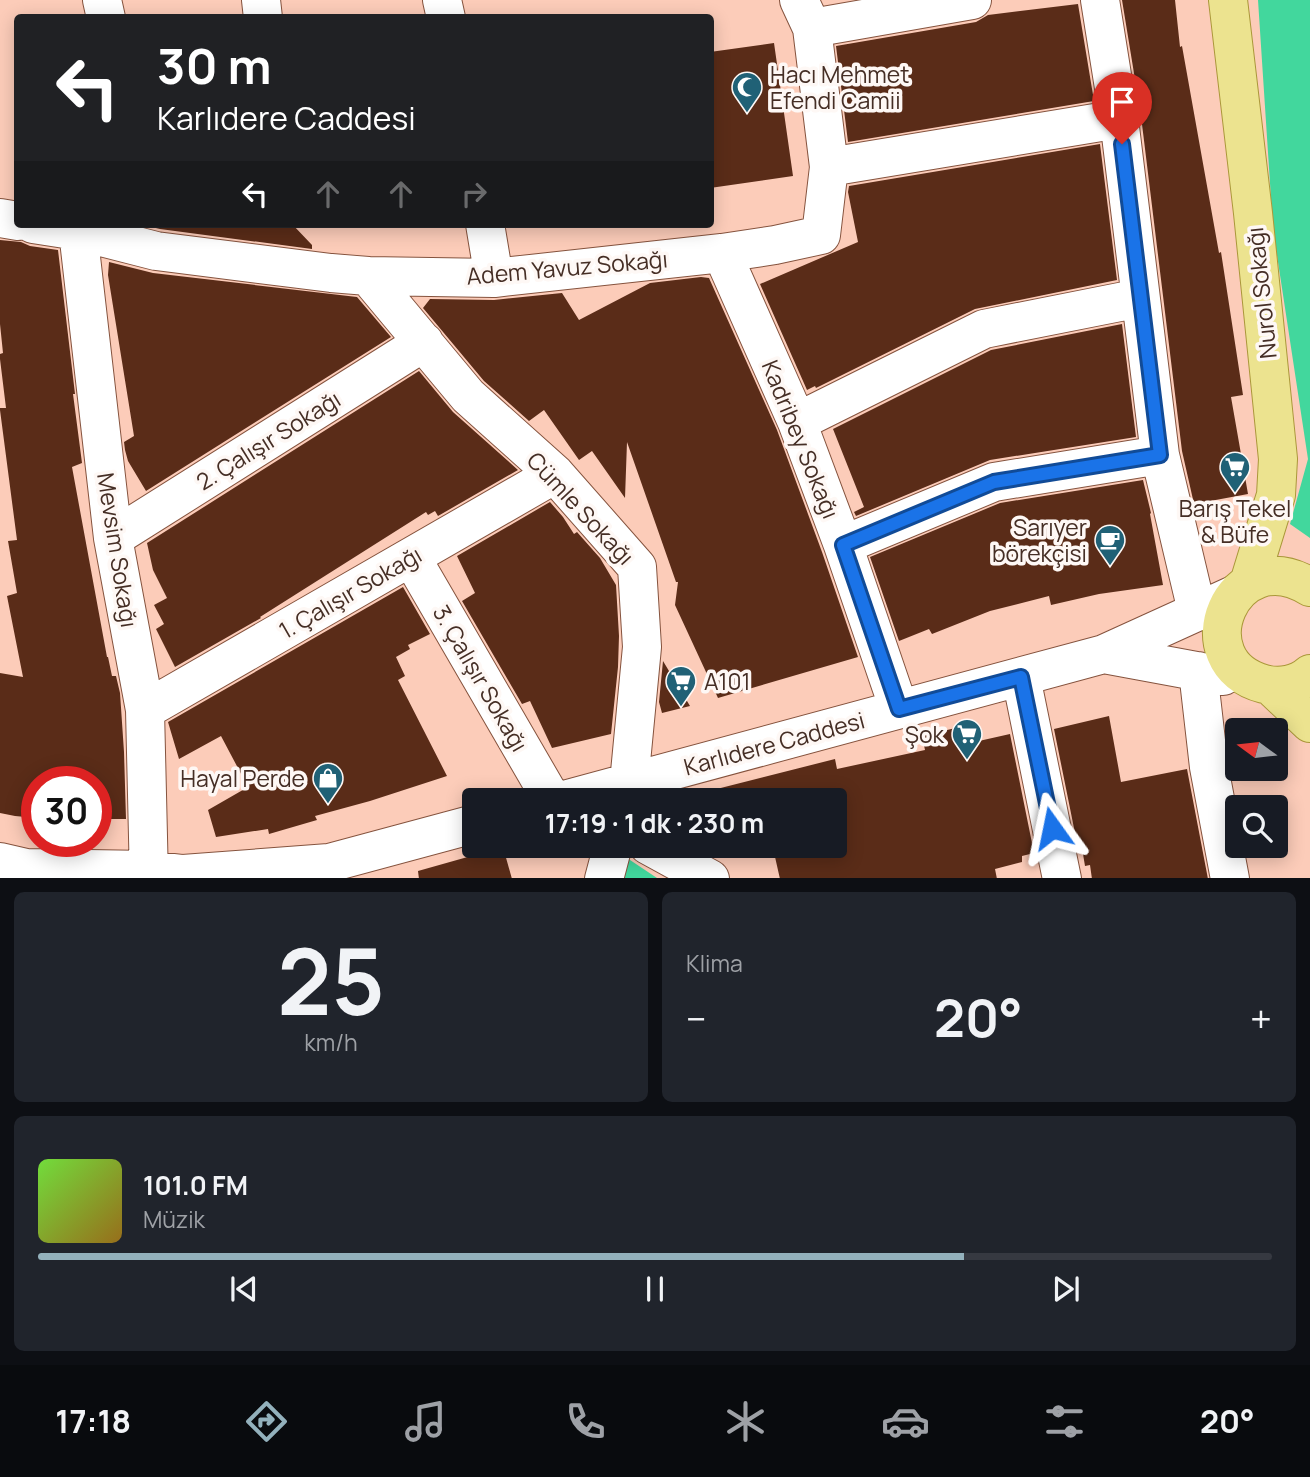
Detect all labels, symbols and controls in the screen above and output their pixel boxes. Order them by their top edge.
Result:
text: 30 m [157,32,272,99]
icon: left [42,42,133,133]
place label: Hacı Mehmet Efendi Camii [770,58,909,116]
mosque icon: Hacı Mehmet Efendi Camii [730,70,764,114]
pin [1092,72,1152,144]
icon: arrive [1103,83,1141,121]
text: Karlıdere Caddesi [157,96,416,140]
icon: left [236,175,274,213]
icon: ahead [309,175,347,213]
icon: ahead [382,175,420,213]
icon: right [455,175,493,213]
street label: Nurol Sokağı [1238,226,1284,360]
street label: Adem Yavuz Sokağı [465,242,669,292]
street label: Kadribey Sokağı [755,355,847,523]
street label: 2. Çalışır Sokağı [190,383,346,497]
street label: Cümle Sokağı [520,444,642,572]
supermarket icon: Barış Tekel & Büfe [1218,450,1252,494]
street label: Mevsim Sokağı [90,470,146,630]
place label: Barış Tekel & Büfe [1179,492,1291,550]
place label: Sarıyer börekçisi [992,511,1087,569]
cafe icon: Sarıyer börekçisi [1093,523,1127,567]
street label: 1. Çalışır Sokağı [273,538,427,646]
street label: 3. Çalışır Sokağı [426,599,536,757]
supermarket icon: A101 [664,664,698,708]
place label: A101 [704,665,751,697]
street label: Karlıdere Caddesi [680,703,868,783]
supermarket icon: Şok [950,717,984,761]
place label: Şok [905,718,945,750]
north arrow [1225,718,1288,780]
map controls [1225,718,1288,858]
shop icon: Hayal Perde [311,761,345,805]
place label: Hayal Perde [180,762,305,794]
speed limit sign: 30 [21,766,112,857]
position arrow [1015,791,1089,865]
button: search [1225,795,1288,858]
text: 17:19 · 1 dk · 230 m [545,805,764,841]
text: 25 [277,918,385,1042]
text: Klima [686,947,743,979]
text: 20° [934,982,1023,1053]
text: − [686,992,707,1044]
text: + [1250,992,1272,1044]
text: km/h [304,1026,358,1058]
text: 101.0 FM [143,1167,248,1203]
text: Müzik [143,1203,205,1235]
icon: previous [225,1270,263,1308]
icon: pause [636,1270,674,1308]
icon: next [1047,1270,1085,1308]
icon: directions [242,1397,291,1446]
icon: music [401,1397,450,1446]
icon: phone [561,1397,610,1446]
icon: climate [721,1397,770,1446]
icon: car [881,1397,930,1446]
icon: filters [1040,1397,1089,1446]
text: 17:18 [55,1399,131,1443]
text: 20° [1200,1399,1255,1443]

